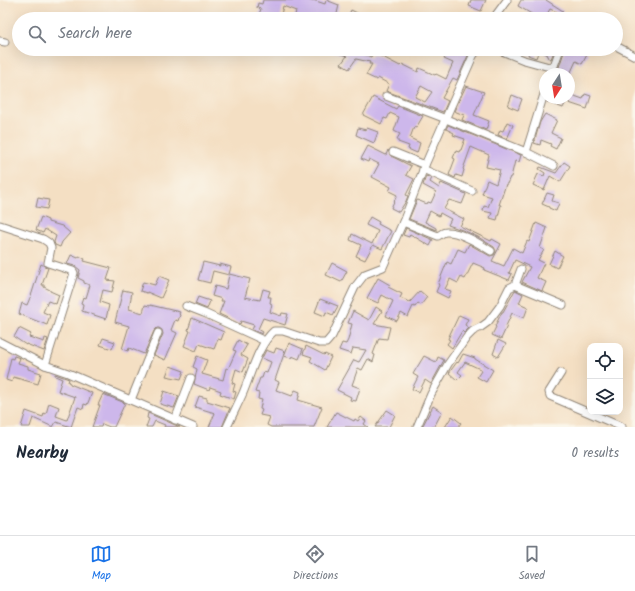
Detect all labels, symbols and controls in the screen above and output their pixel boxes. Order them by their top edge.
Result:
search box [12,12,623,56]
text: Search here [58,22,132,46]
icon: search [26,23,48,45]
north arrow [539,68,575,104]
map controls [587,343,623,415]
button: locate [587,343,623,379]
button: layers [587,379,623,415]
text: Nearby [16,440,68,467]
text: 0 results [572,443,619,464]
tab: Map [90,543,112,585]
tab: Directions [293,543,338,585]
tab: Saved [519,543,545,585]

